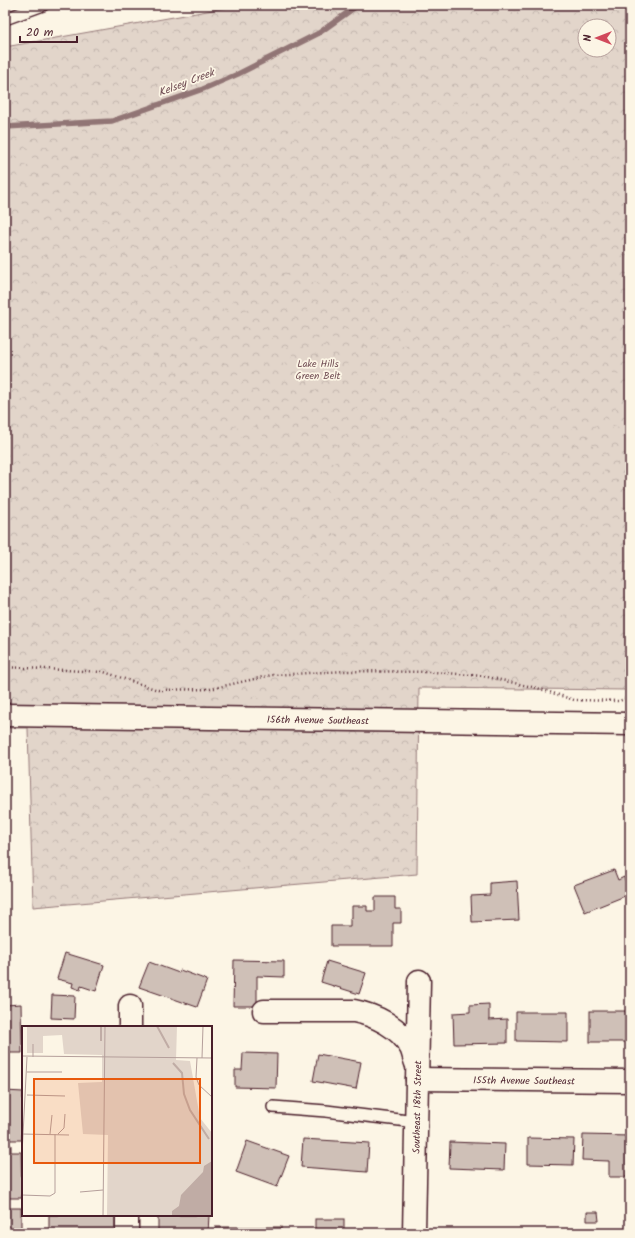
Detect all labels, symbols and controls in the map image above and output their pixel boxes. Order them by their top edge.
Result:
scale bar [20,18,77,44]
north arrow [577,18,617,58]
text: 20 m [26,23,54,42]
text: N [579,34,597,41]
water label: Kelsey Creek [156,63,219,102]
park label: Lake Hills Green Belt [296,356,341,384]
street label: 156th Avenue Southeast [267,712,369,729]
inset map [22,1026,212,1216]
street label: Southeast 18th Street [409,1060,426,1154]
street label: 155th Avenue Southeast [473,1073,575,1089]

